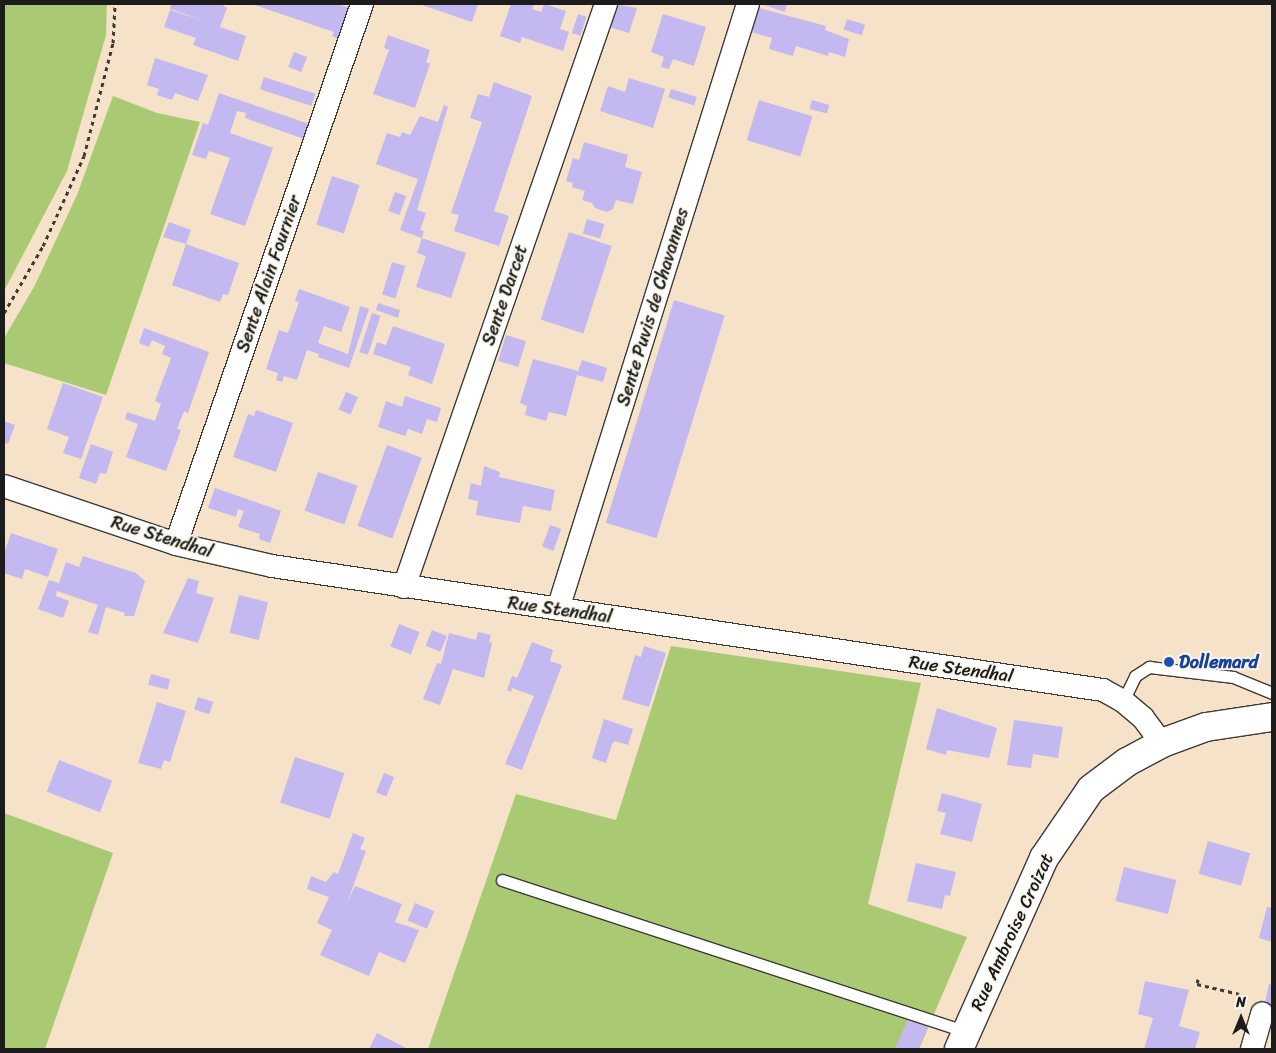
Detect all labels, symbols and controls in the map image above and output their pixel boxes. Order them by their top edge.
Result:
street label: Sente Alain Fournier [232,193,306,355]
street label: Sente Puvis de Chavannes [613,205,693,409]
street label: Sente Darcet [478,242,532,348]
street label: Rue Stendhal [108,511,216,563]
street label: Rue Stendhal [506,592,614,628]
street label: Rue Stendhal [907,651,1015,687]
place label: Dollemard [1179,651,1258,673]
marker: Dollemard [1163,656,1175,668]
street label: Rue Ambroise Croizat [966,850,1058,1014]
text: N [1236,990,1246,1015]
north arrow [1216,993,1266,1043]

